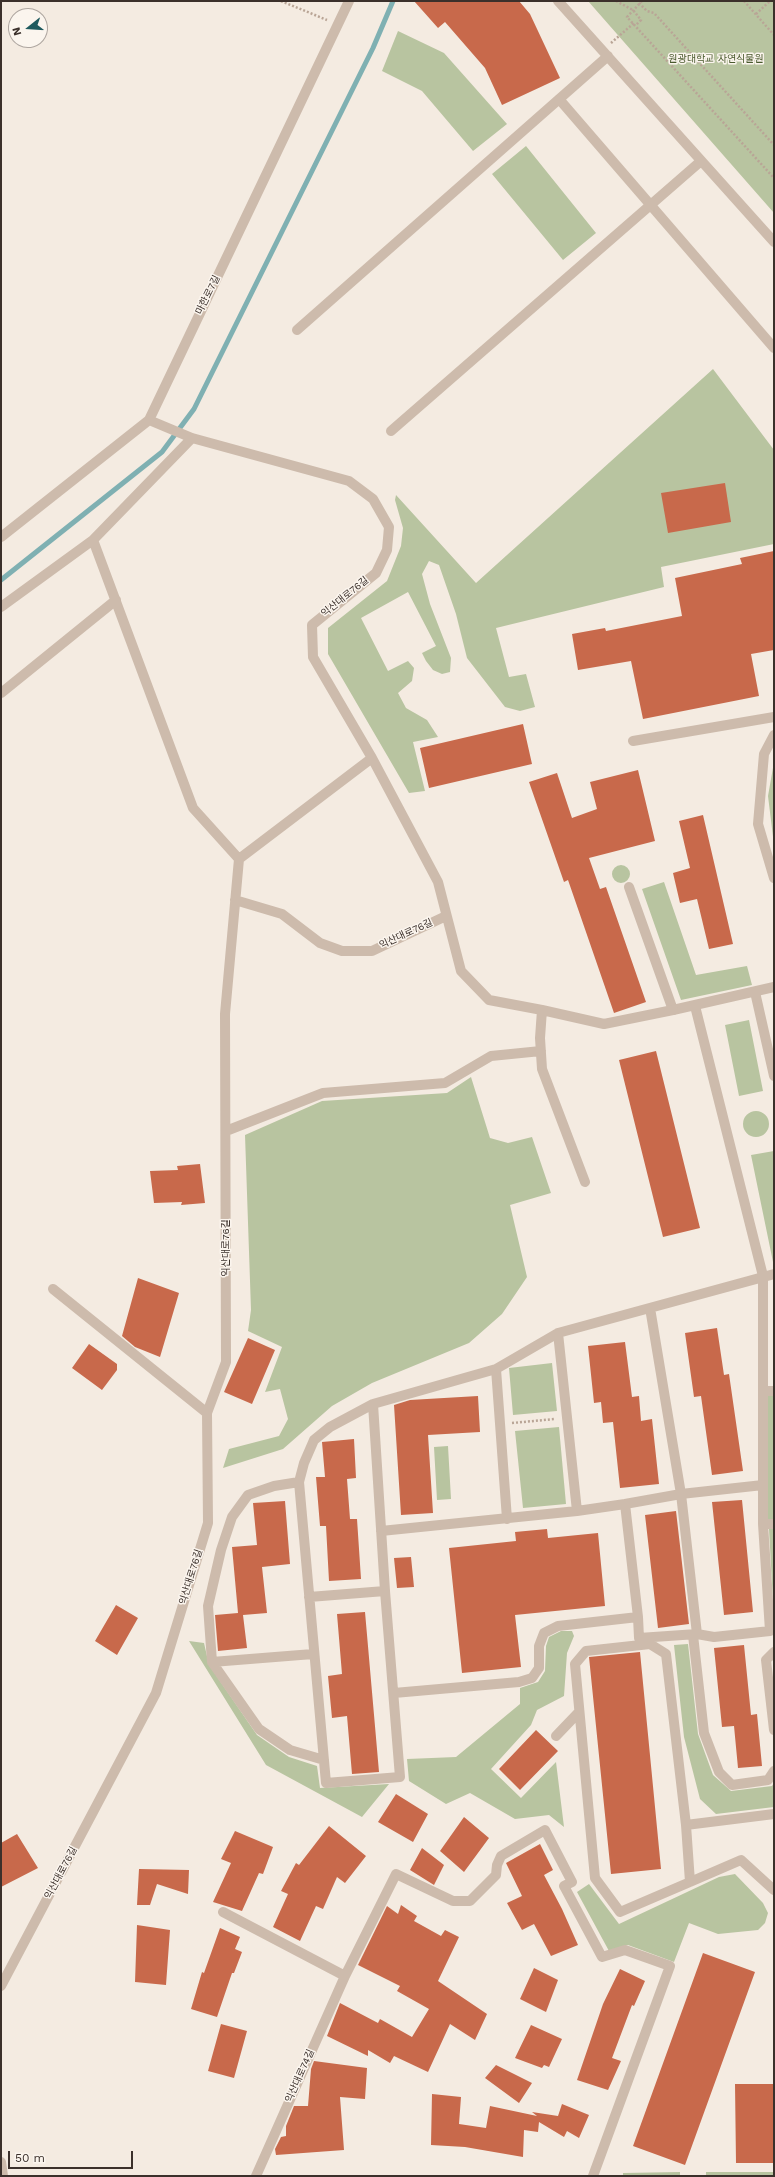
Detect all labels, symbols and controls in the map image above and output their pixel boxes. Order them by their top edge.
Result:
north arrow [8,8,48,48]
text: N [10,26,24,37]
park label: 원광대학교 자연식물원 [668,53,764,65]
street label: 마한로7길 [193,273,223,317]
street label: 익산대로76길 [319,574,371,620]
street label: 익산대로76길 [377,916,435,952]
street label: 익산대로76길 [220,1219,232,1277]
street label: 익산대로76길 [177,1548,205,1606]
street label: 익산대로76길 [42,1845,80,1901]
street label: 익산대로74길 [283,2048,317,2104]
scale bar [10,2143,135,2169]
text: 50 m [15,2151,45,2165]

